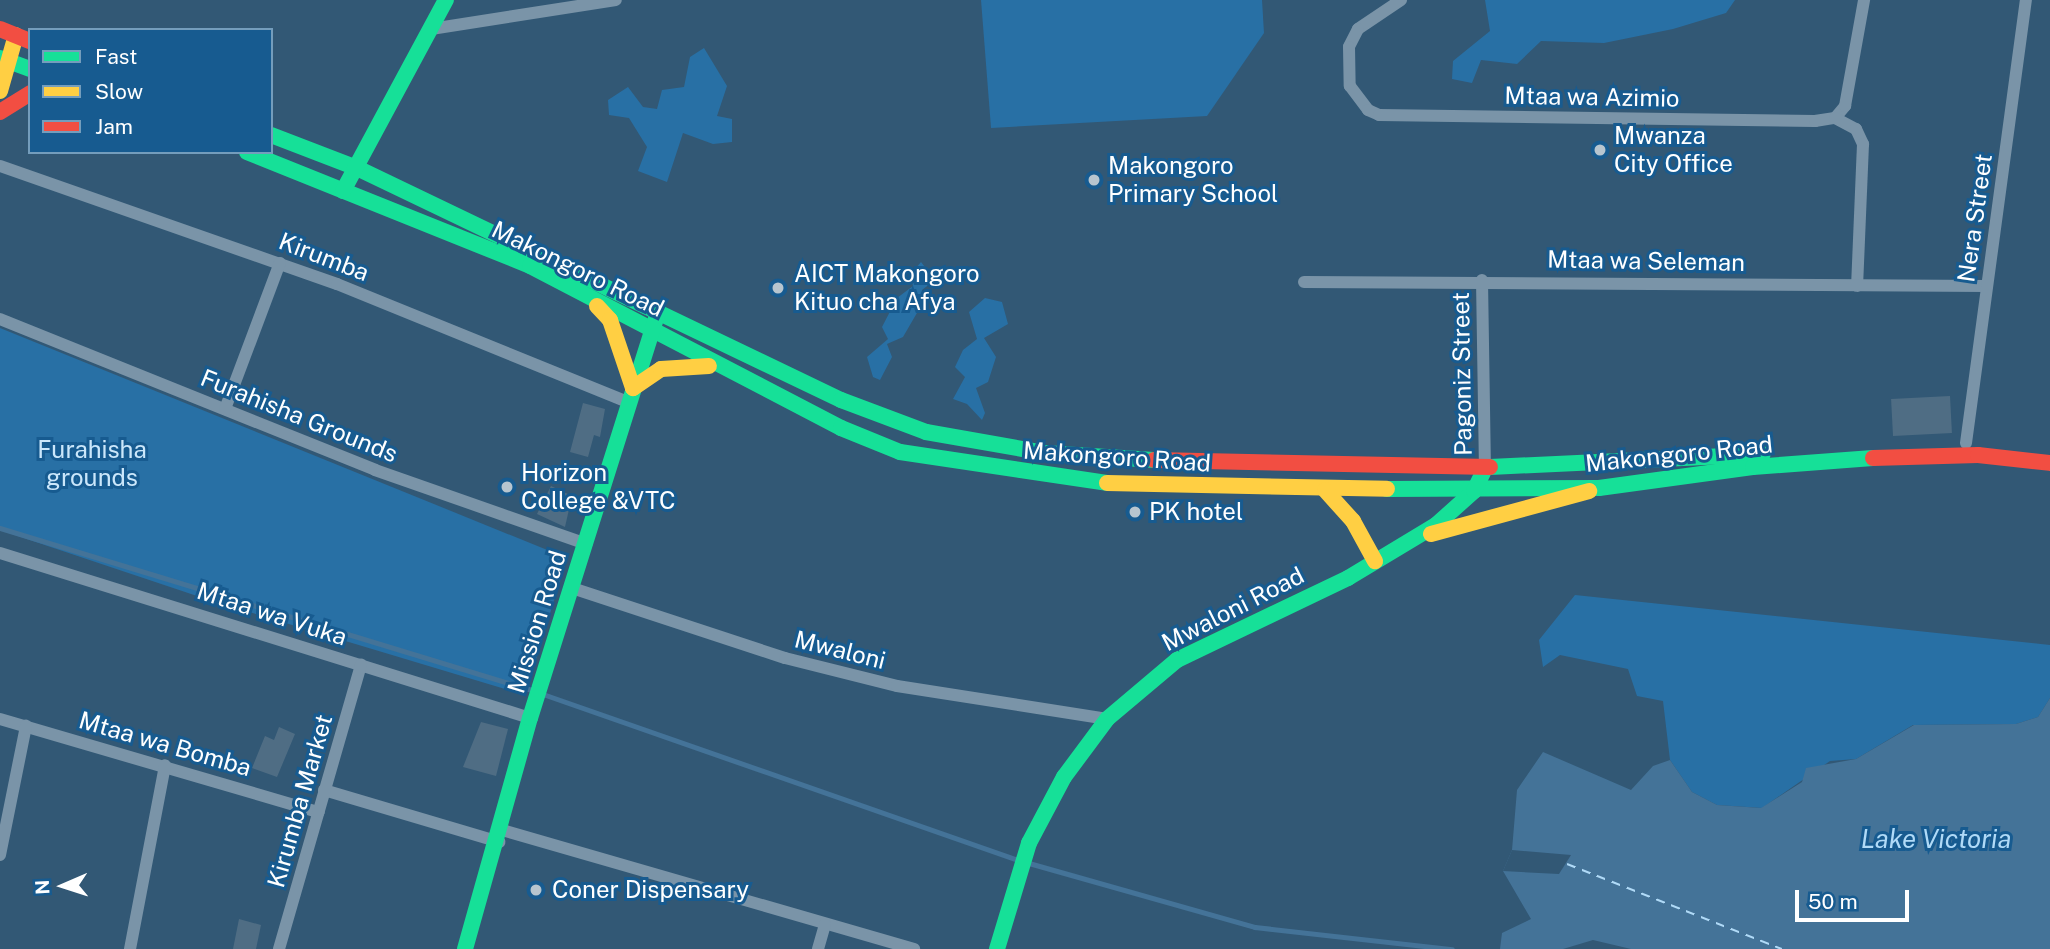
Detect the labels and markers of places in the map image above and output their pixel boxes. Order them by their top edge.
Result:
place label: Mwanza City Office [1614,122,1733,178]
marker: Mwanza City Office [1592,142,1608,158]
place label: Makongoro Primary School [1108,152,1278,208]
marker: Makongoro Primary School [1086,172,1102,188]
place label: AICT Makongoro Kituo cha Afya [794,260,980,316]
marker: AICT Makongoro Kituo cha Afya [768,278,788,298]
place label: Horizon College &VTC [521,459,676,515]
marker: Horizon College &VTC [499,479,515,495]
place label: PK hotel [1149,498,1243,526]
marker: PK hotel [1127,504,1143,520]
place label: Coner Dispensary [552,876,749,904]
marker: Coner Dispensary [526,880,546,900]

